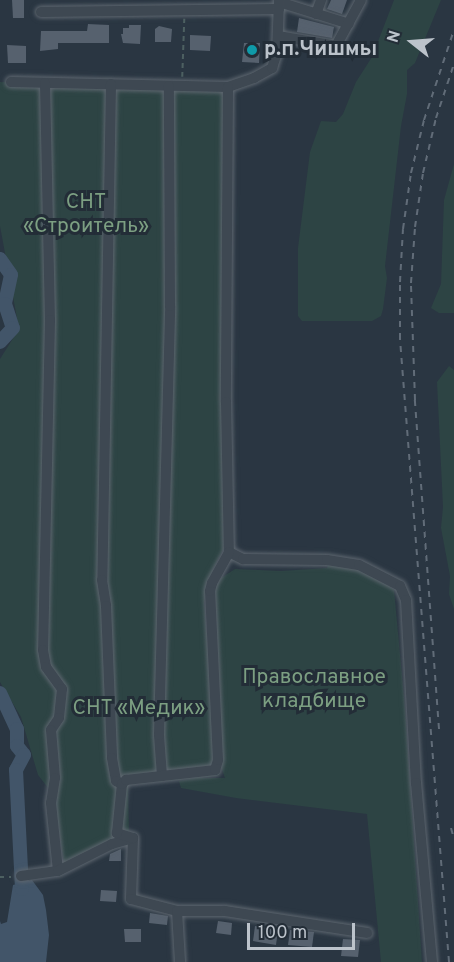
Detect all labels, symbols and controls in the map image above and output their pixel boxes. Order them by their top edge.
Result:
north arrow [382,12,442,72]
text: N [384,28,406,45]
place label: р.п.Чишмы [264,37,377,63]
marker: р.п.Чишмы [245,43,259,57]
park label: СНТ «Строитель» [23,190,149,240]
park label: Православное кладбище [242,665,386,715]
park label: СНТ «Медик» [72,696,206,722]
scale bar [250,911,358,949]
text: 100 m [258,922,307,945]

